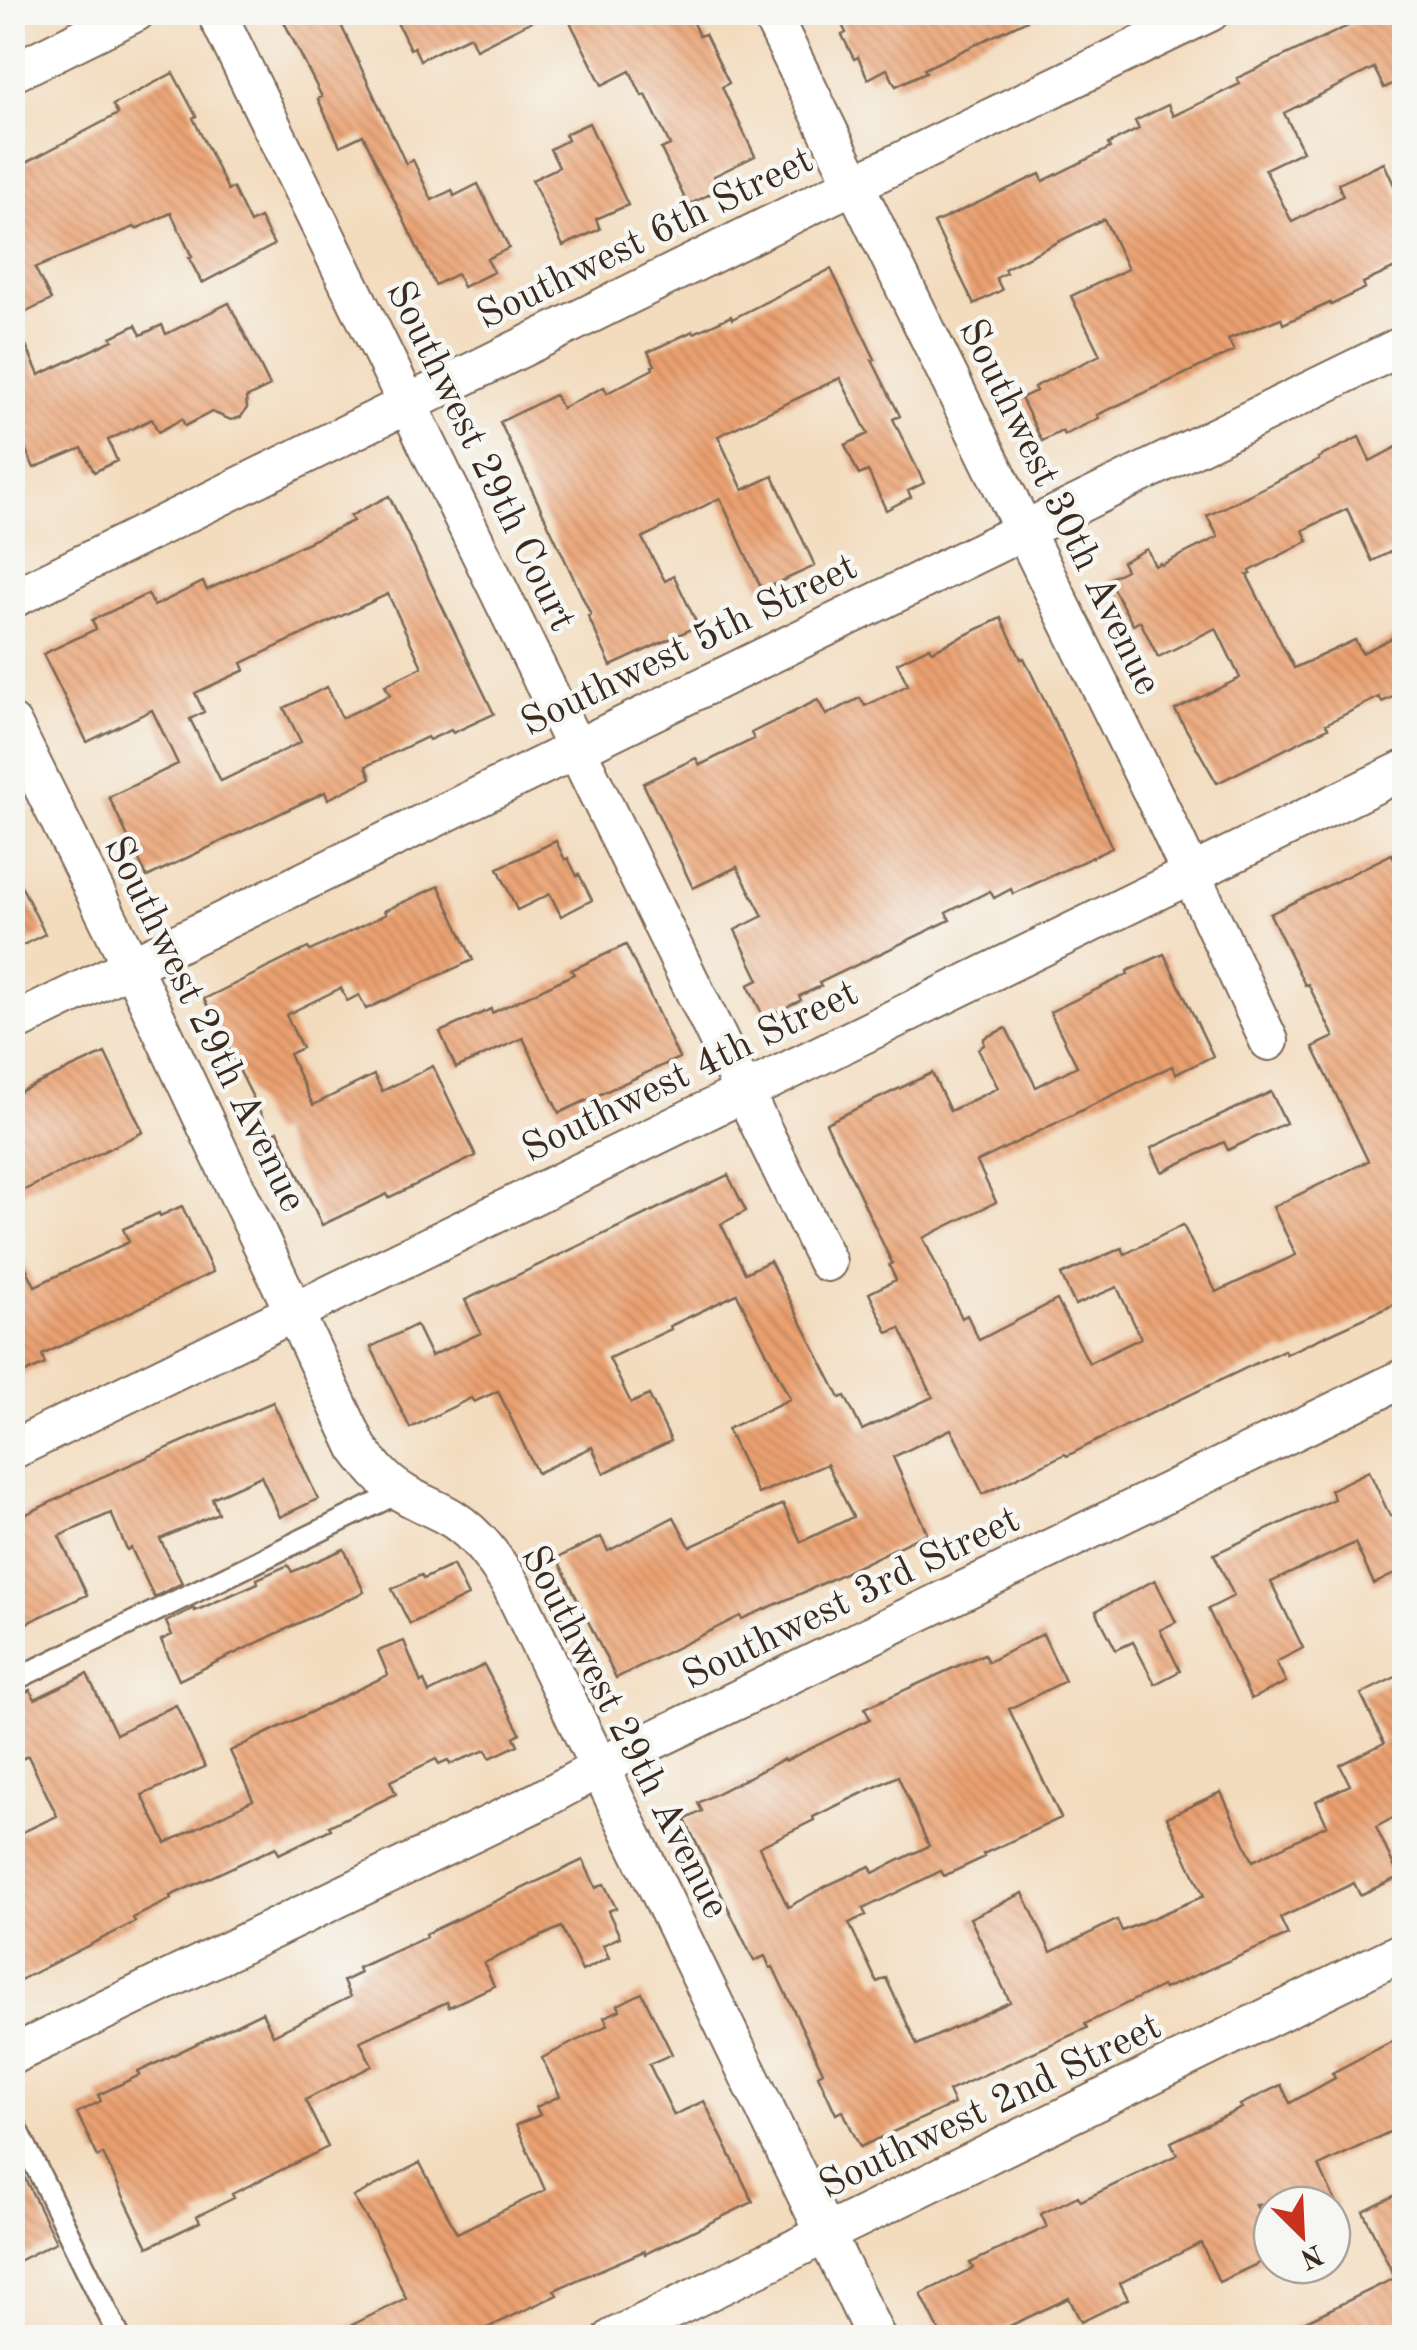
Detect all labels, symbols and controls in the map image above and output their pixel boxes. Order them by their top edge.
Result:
street label: Southwest 6th Street [472,141,820,338]
street label: Southwest 29th Court [377,276,581,638]
street label: Southwest 30th Avenue [950,314,1167,702]
street label: Southwest 5th Street [516,548,864,745]
street label: Southwest 29th Avenue [95,831,312,1219]
street label: Southwest 4th Street [517,974,865,1171]
street label: Southwest 3rd Street [677,1501,1027,1699]
street label: Southwest 29th Avenue [512,1540,735,1926]
street label: Southwest 2nd Street [814,2007,1168,2208]
north arrow [1252,2185,1352,2285]
text: N [1295,2238,1326,2272]

